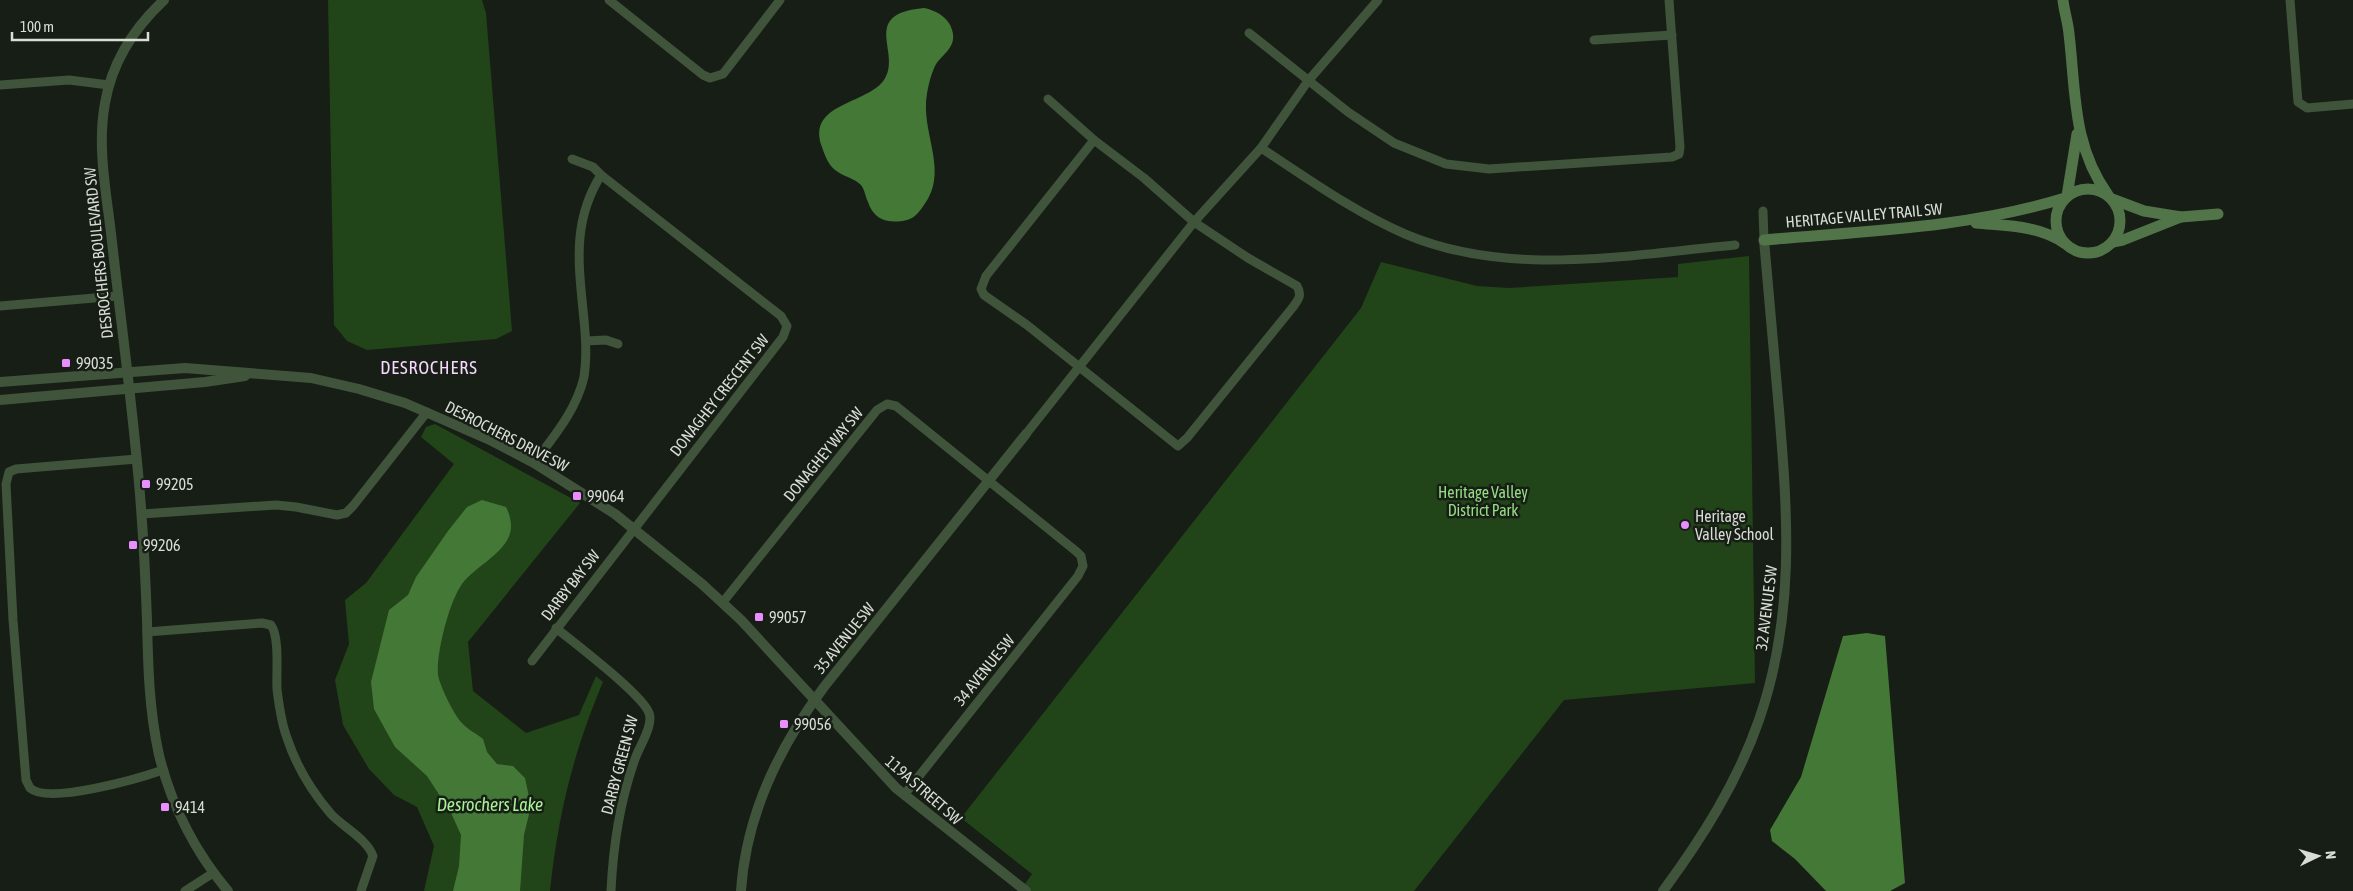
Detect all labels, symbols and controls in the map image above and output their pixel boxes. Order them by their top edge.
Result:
scale bar [12,10,149,42]
text: 100 m [20,18,54,35]
street label: DESROCHERS BOULEVARD SW [80,166,116,340]
street label: HERITAGE VALLEY TRAIL SW [1785,199,1944,231]
street label: DONAGHEY CRESCENT SW [666,330,772,459]
place label: 99035 [76,354,114,372]
marker: 99035 [60,357,72,369]
district label: DESROCHERS [380,357,478,378]
street label: DESROCHERS DRIVE SW [442,397,572,475]
street label: DONAGHEY WAY SW [780,403,867,505]
place label: 99205 [156,475,194,493]
marker: 99205 [140,478,152,490]
park label: Heritage Valley District Park [1438,483,1528,519]
place label: 99064 [587,487,625,505]
marker: 99064 [571,490,583,502]
place label: Heritage Valley School [1695,507,1774,544]
marker: Heritage Valley School [1679,519,1691,531]
place label: 99206 [143,536,181,554]
marker: 99206 [127,539,139,551]
street label: DARBY BAY SW [537,546,603,624]
street label: 32 AVENUE SW [1752,564,1780,652]
street label: 35 AVENUE SW [810,599,878,677]
place label: 99057 [769,608,807,626]
marker: 99057 [753,611,765,623]
street label: 34 AVENUE SW [950,631,1018,709]
street label: DARBY GREEN SW [597,713,641,816]
place label: 99056 [794,715,832,733]
marker: 99056 [778,718,790,730]
street label: 119A STREET SW [882,752,966,828]
water label: Desrochers Lake [437,794,543,815]
place label: 9414 [175,798,205,816]
marker: 9414 [159,801,171,813]
north arrow [2293,831,2343,881]
text: N [2323,850,2339,860]

